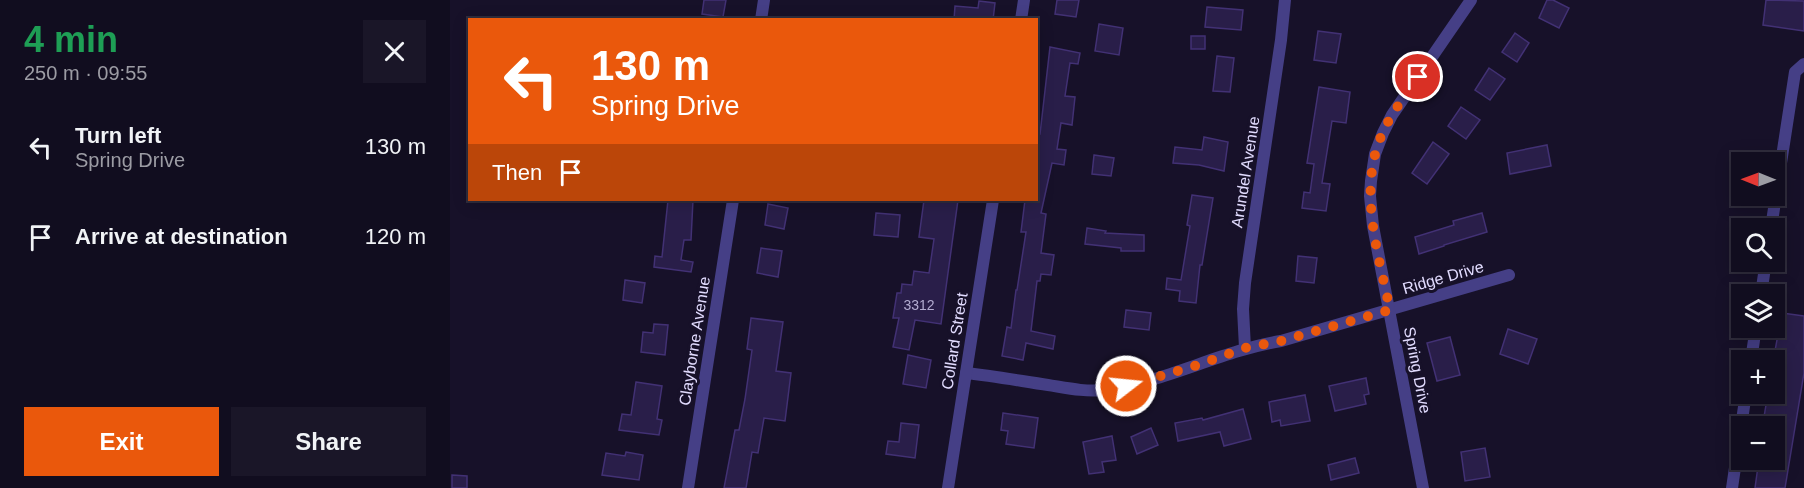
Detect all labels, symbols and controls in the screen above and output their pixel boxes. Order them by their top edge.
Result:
text: 4 min [24,19,118,60]
button: close [363,20,426,83]
icon: left [492,42,570,120]
text: 130 m [591,42,710,89]
pin [1392,51,1443,102]
icon: arrive [1401,60,1434,93]
text: 250 m · 09:55 [24,62,147,84]
text: Spring Drive [591,91,740,121]
street label: Arundel Avenue [1228,115,1263,229]
text: Turn left [75,123,161,148]
icon: left [24,131,57,164]
text: 130 m [365,134,426,159]
text: Spring Drive [75,149,185,171]
north arrow [1731,152,1785,206]
map controls [1731,152,1785,470]
icon: arrive [554,156,587,189]
text: Then [492,160,542,185]
button: search [1731,218,1785,272]
icon: arrive [24,221,57,254]
text: Arrive at destination [75,224,288,249]
text: 120 m [365,224,426,249]
street label: Ridge Drive [1401,258,1486,297]
street label: Clayborne Avenue [676,275,713,407]
button: layers [1731,284,1785,338]
street label: Collard Street [938,291,971,391]
house number: 3312 [903,297,935,313]
street label: Spring Drive [1401,325,1434,415]
button: + [1731,350,1785,404]
position arrow [1094,354,1158,418]
button: Exit [24,407,219,476]
button: Share [231,407,426,476]
button: − [1731,416,1785,470]

